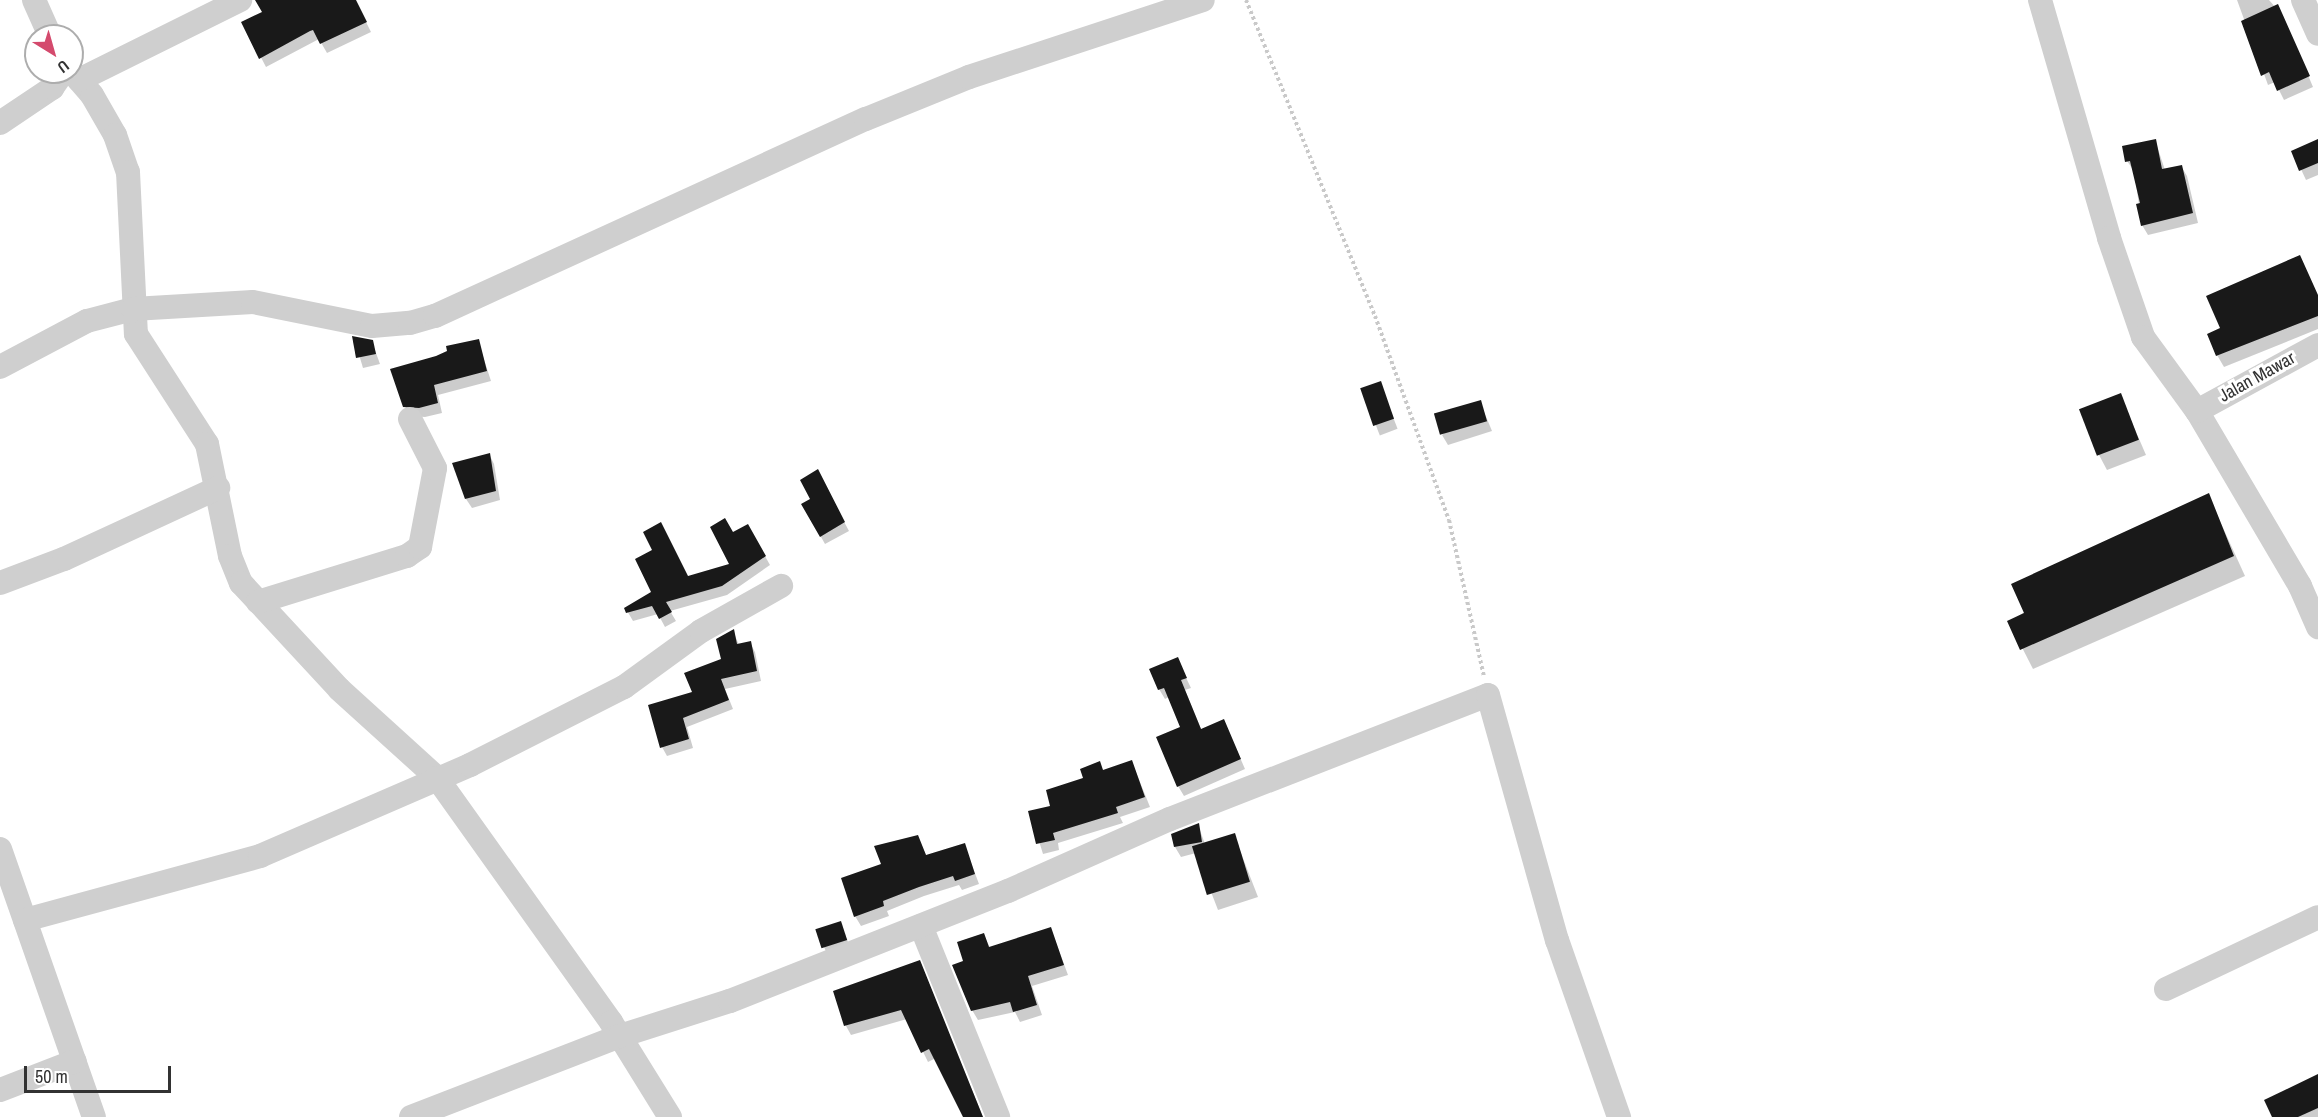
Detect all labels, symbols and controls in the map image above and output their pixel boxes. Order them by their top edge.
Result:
north arrow [24,24,84,84]
text: U [53,55,74,78]
street label: Jalan Mawar [2215,347,2299,407]
scale bar [27,1054,174,1092]
text: 50 m [35,1064,68,1089]

